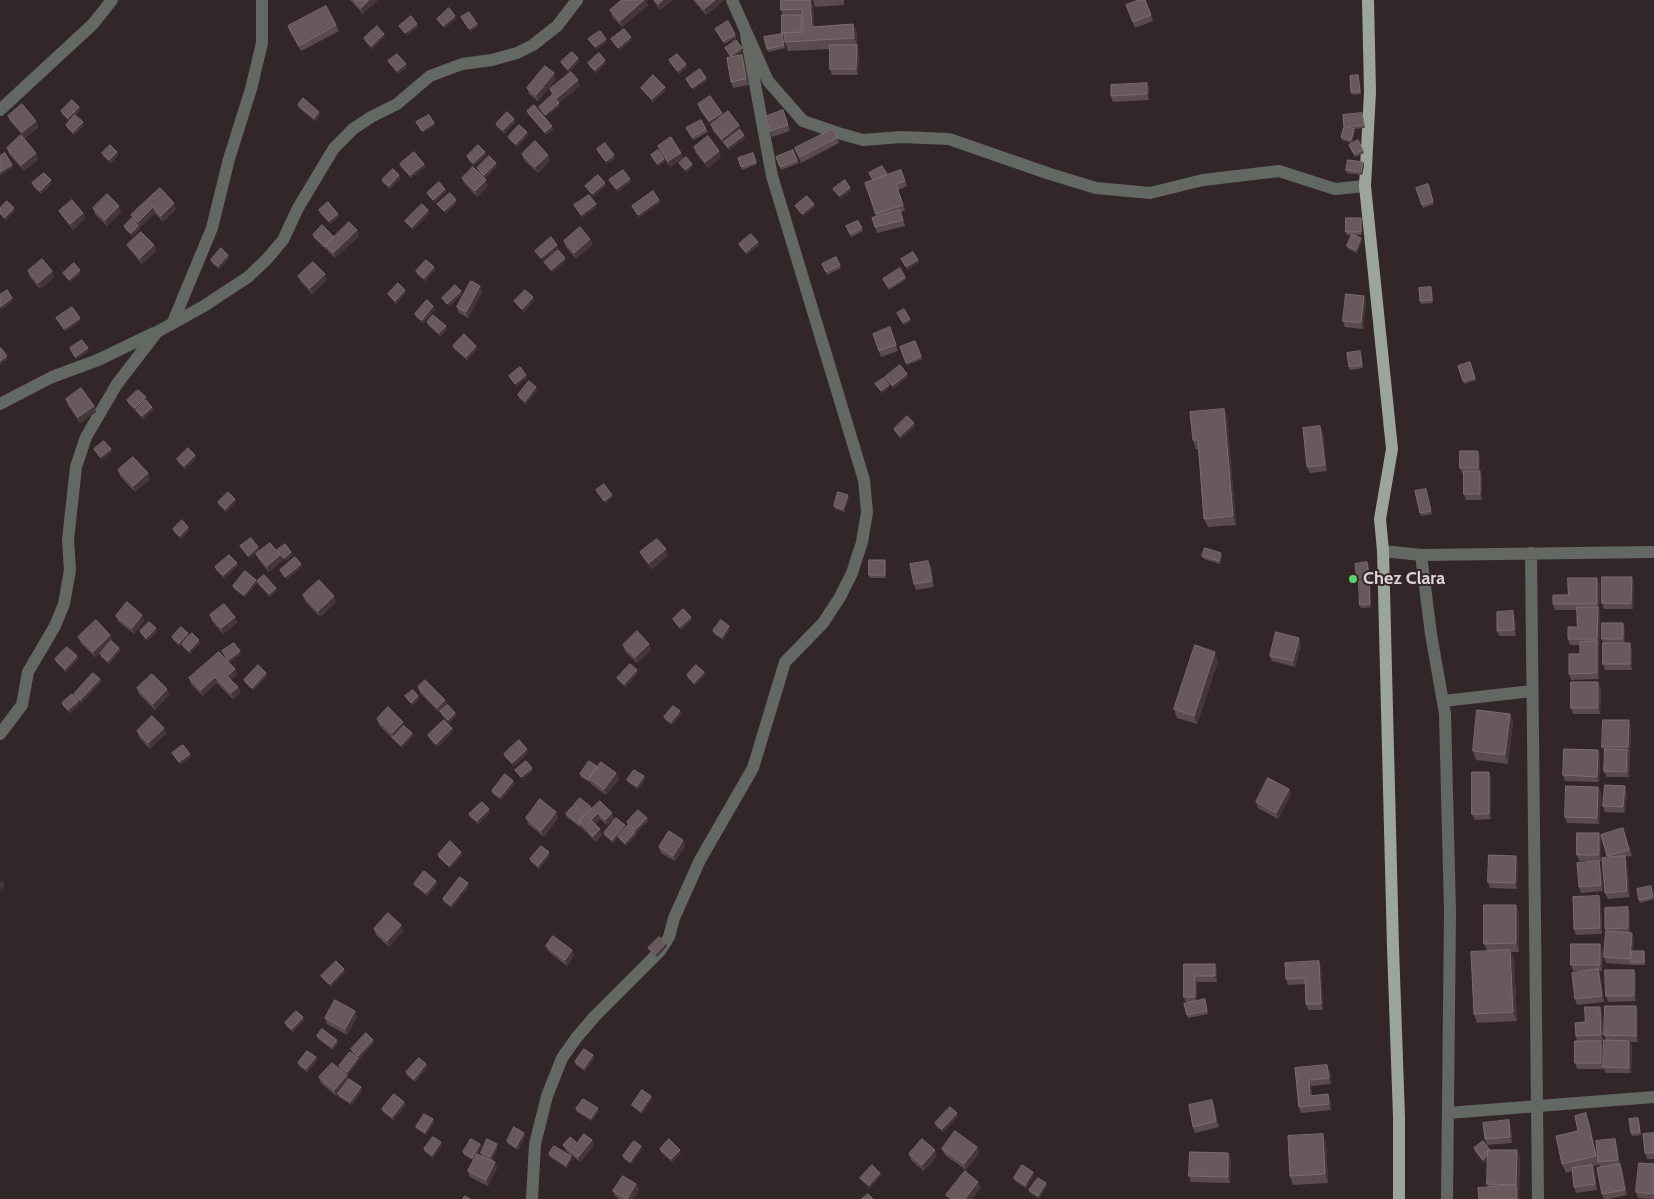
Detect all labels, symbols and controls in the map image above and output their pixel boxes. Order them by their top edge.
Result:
place label: Chez Clara [1363,568,1445,590]
marker: Chez Clara [1347,573,1359,585]

